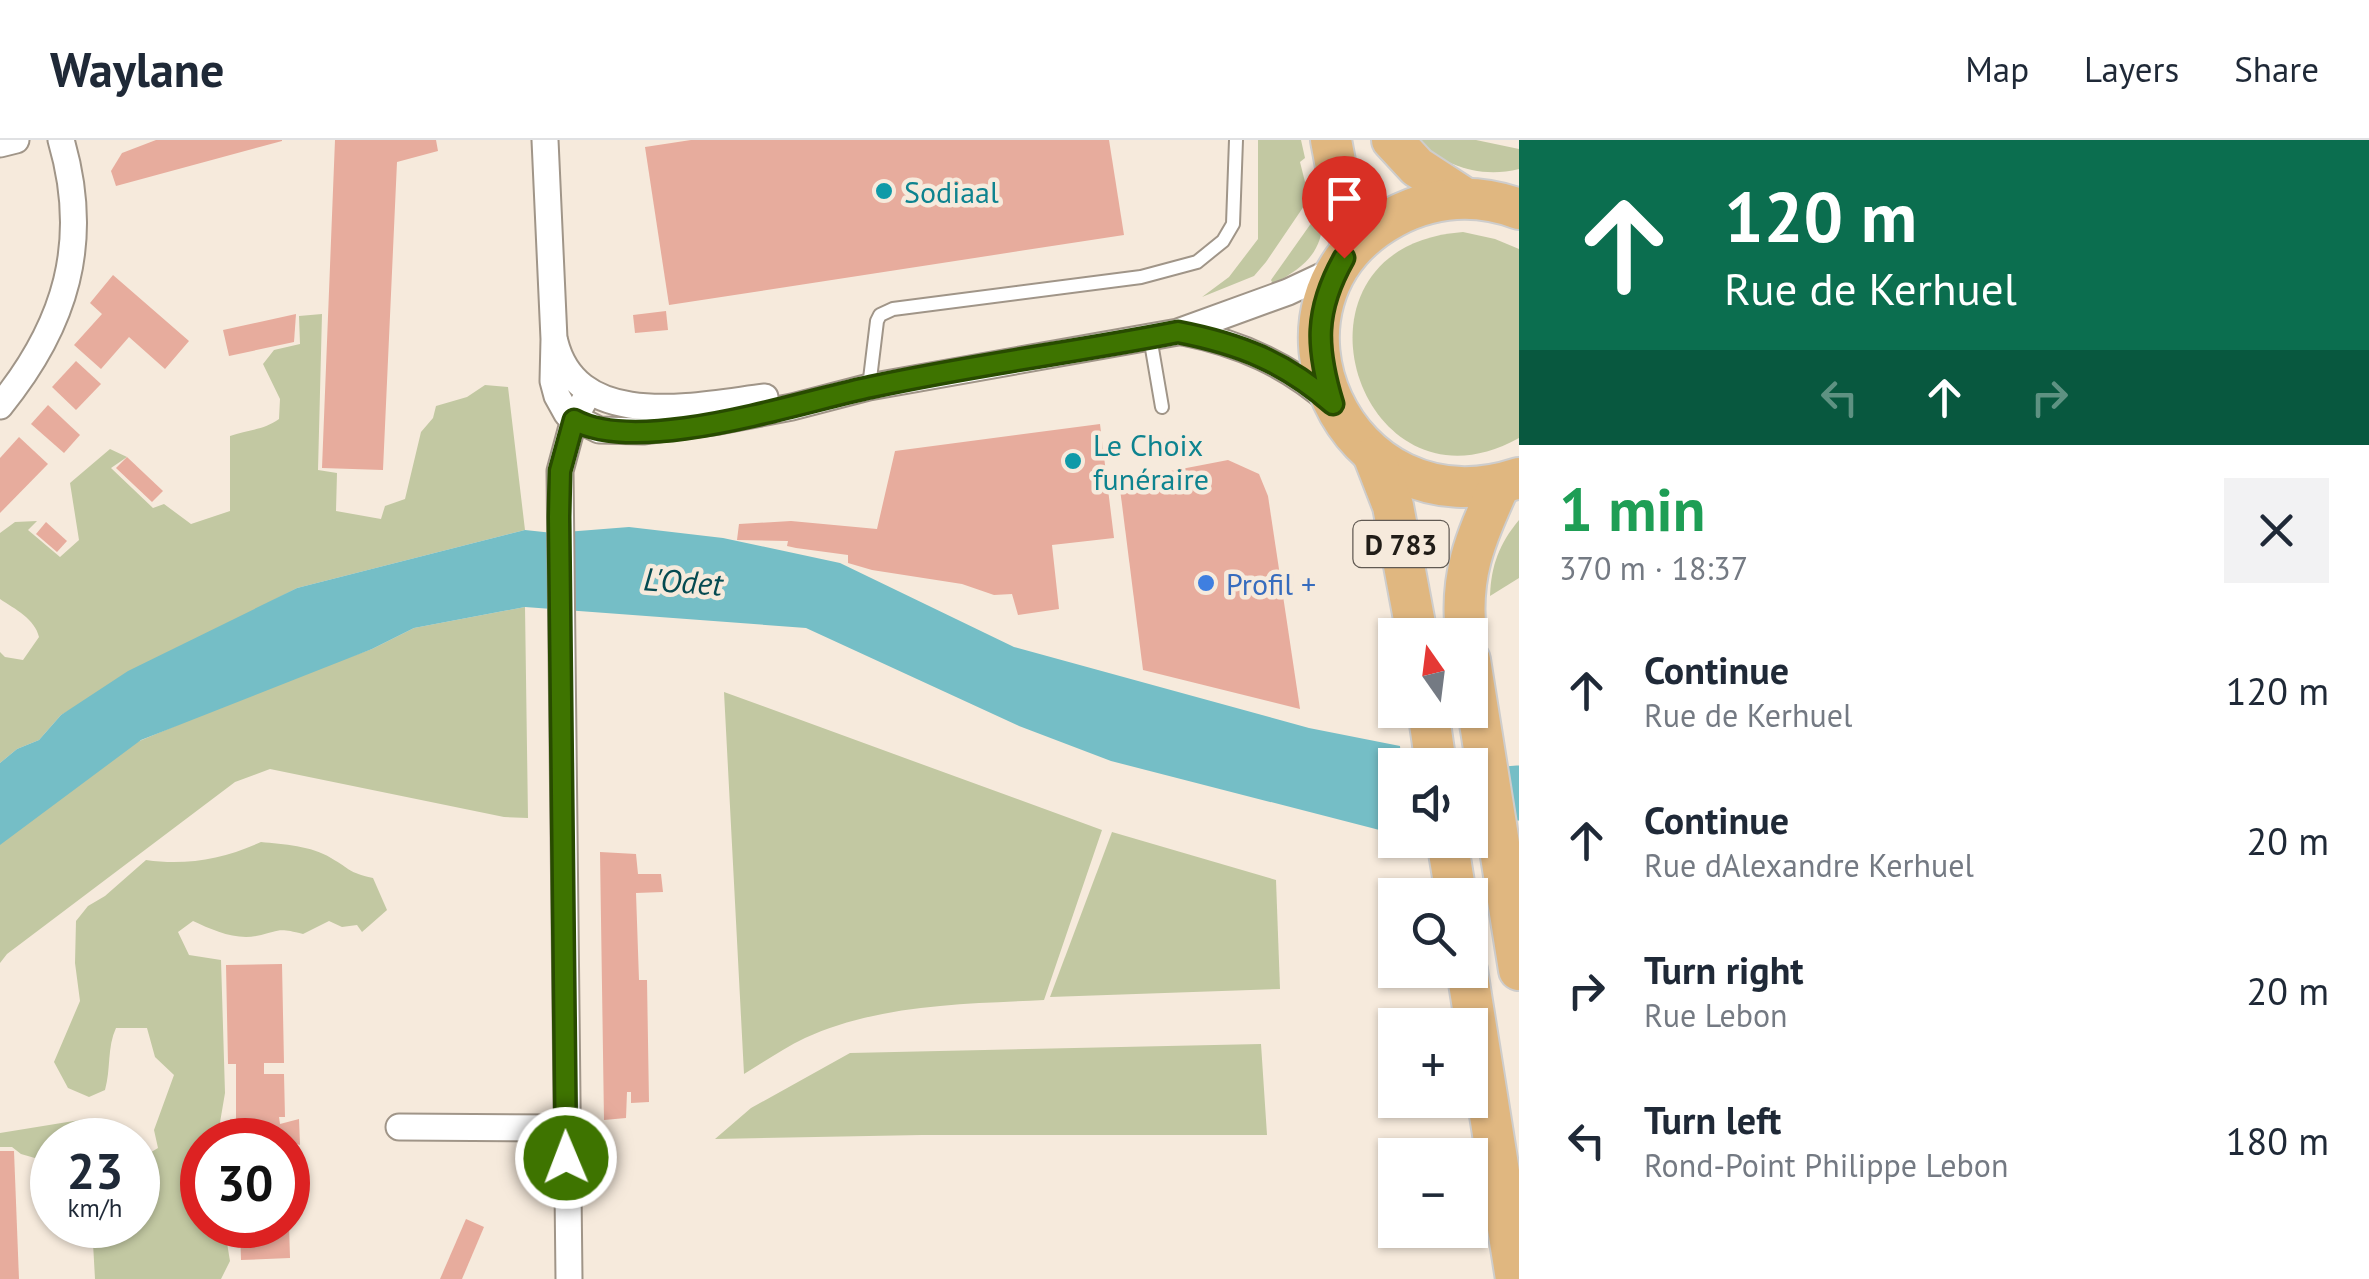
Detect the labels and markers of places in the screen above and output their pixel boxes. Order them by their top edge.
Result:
pin [1302,156,1387,259]
place label: Sodiaal [904,172,999,211]
marker: Sodiaal [873,180,895,202]
place label: Le Choix funéraire [1093,425,1209,498]
marker: Le Choix funéraire [1062,450,1084,472]
place label: Profil + [1226,564,1316,603]
marker: Profil + [1195,572,1217,594]

